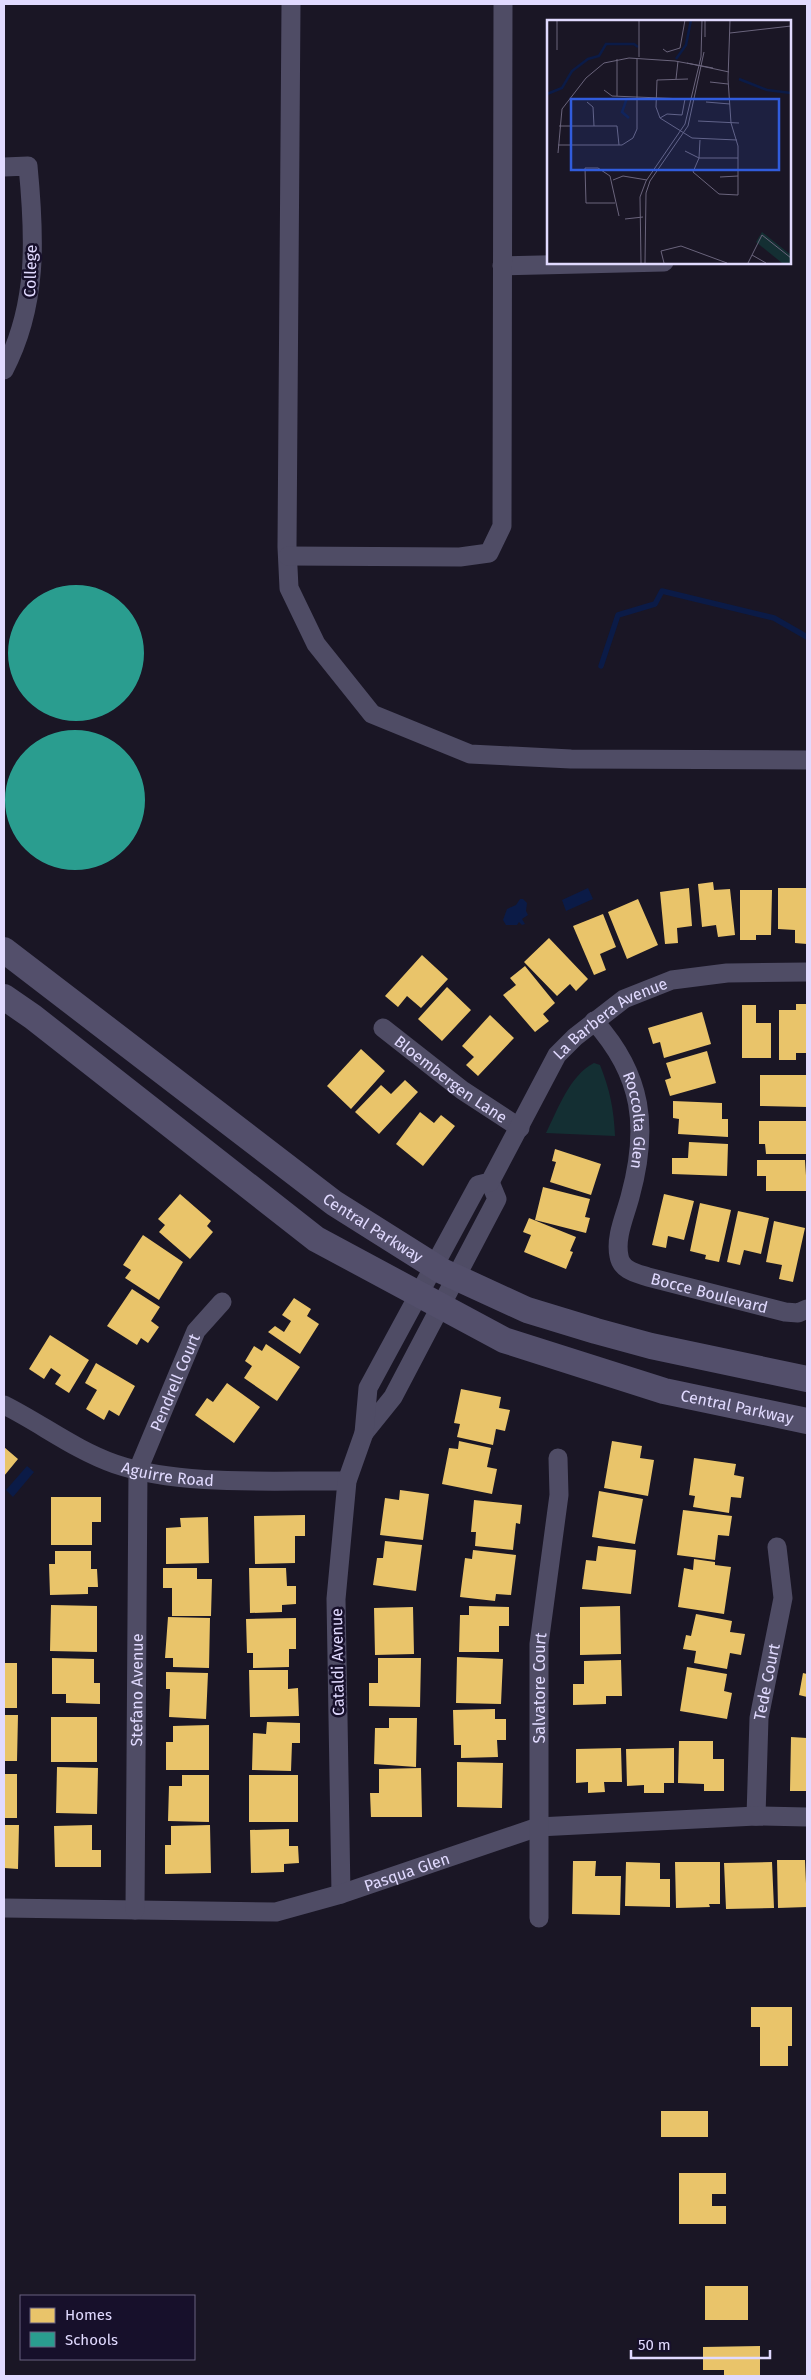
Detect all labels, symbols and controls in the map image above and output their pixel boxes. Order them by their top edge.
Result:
inset map [547,20,791,264]
street label: College [20,244,41,298]
street label: La Barbera Avenue [549,974,670,1064]
street label: Bloembergen Lane [390,1032,511,1127]
street label: Roccolta Glen [619,1069,649,1170]
street label: Central Parkway [319,1189,427,1267]
street label: Bocce Boulevard [649,1269,770,1317]
street label: Pendrell Court [146,1331,204,1434]
street label: Central Parkway [679,1386,795,1428]
street label: Aguirre Road [119,1458,214,1490]
street label: Cataldi Avenue [327,1608,348,1716]
street label: Salvatore Court [530,1631,550,1744]
street label: Stefano Avenue [127,1633,147,1747]
street label: Tede Court [750,1642,784,1722]
street label: Pasqua Glen [362,1849,452,1895]
legend [20,2295,195,2360]
text: Homes [65,2306,112,2324]
scale bar [631,2328,770,2360]
text: Schools [65,2331,118,2349]
text: 50 m [638,2336,671,2354]

